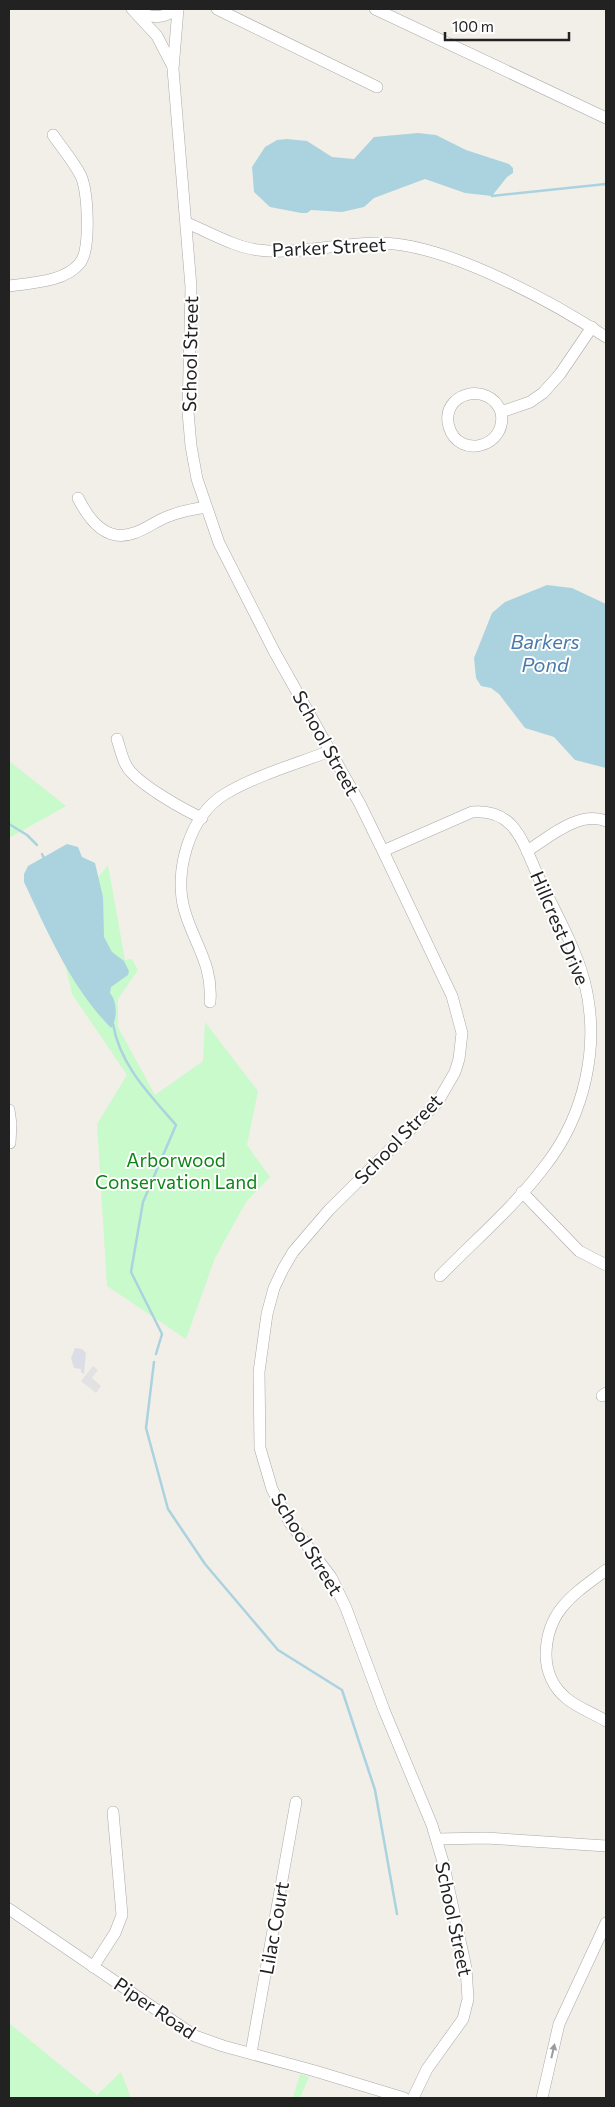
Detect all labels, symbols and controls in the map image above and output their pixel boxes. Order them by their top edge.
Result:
scale bar [445,10,569,42]
text: 100 m [452,17,494,35]
street label: Parker Street [271,232,387,261]
street label: School Street [177,295,202,412]
water label: Barkers Pond [510,629,580,676]
street label: School Street [288,686,365,799]
street label: Hillcrest Drive [526,867,595,988]
street label: School Street [349,1089,446,1188]
park label: Arborwood Conservation Land [95,1148,257,1193]
street label: School Street [267,1488,348,1599]
street label: School Street [431,1860,478,1978]
street label: Lilac Court [254,1879,293,1976]
street label: Piper Road [110,1972,201,2043]
one-way arrow [549,2043,557,2058]

